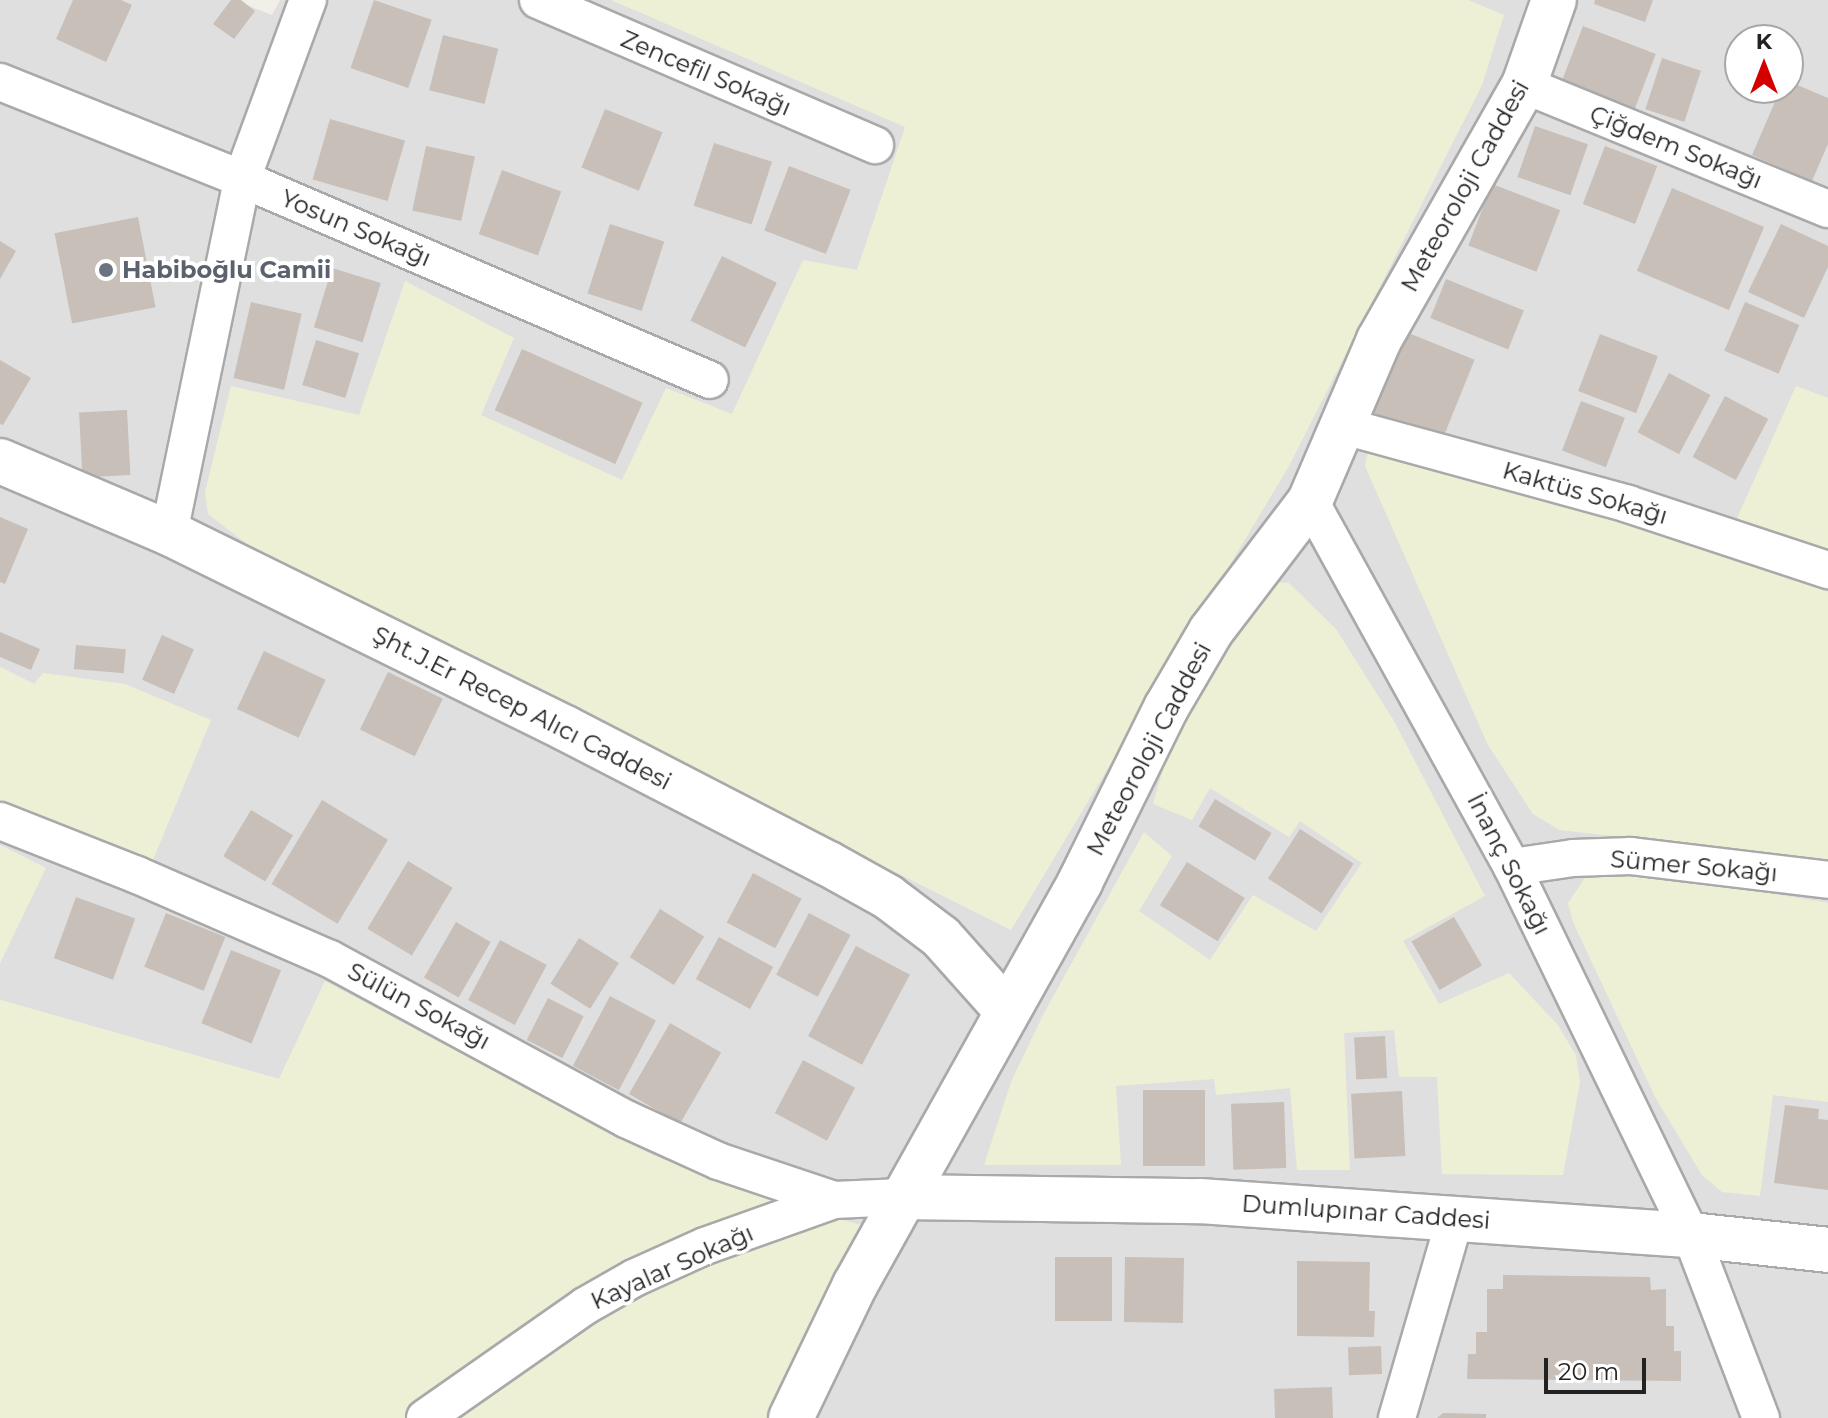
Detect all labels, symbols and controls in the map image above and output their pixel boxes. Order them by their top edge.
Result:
street label: Zencefil Sokağı [617,24,795,122]
north arrow [1724,24,1804,104]
text: K [1756,28,1772,55]
street label: Meteoroloji Caddesi [1395,75,1535,297]
street label: Çiğdem Sokağı [1586,99,1766,195]
street label: Yosun Sokağı [277,183,435,273]
place label: Habiboğlu Camii [122,256,331,284]
marker: Habiboğlu Camii [97,261,115,279]
street label: Kaktüs Sokağı [1499,456,1671,530]
street label: Şht.J.Er Recep Alıcı Caddesi [368,620,676,796]
street label: Meteoroloji Caddesi [1081,637,1217,861]
street label: İnanç Sokağı [1461,789,1557,939]
street label: Sümer Sokağı [1609,844,1779,888]
street label: Sülün Sokağı [343,956,495,1056]
street label: Dumlupınar Caddesi [1241,1189,1491,1235]
street label: Kayalar Sokağı [586,1218,758,1316]
scale bar [1548,1342,1650,1392]
text: 20 m [1558,1357,1619,1386]

